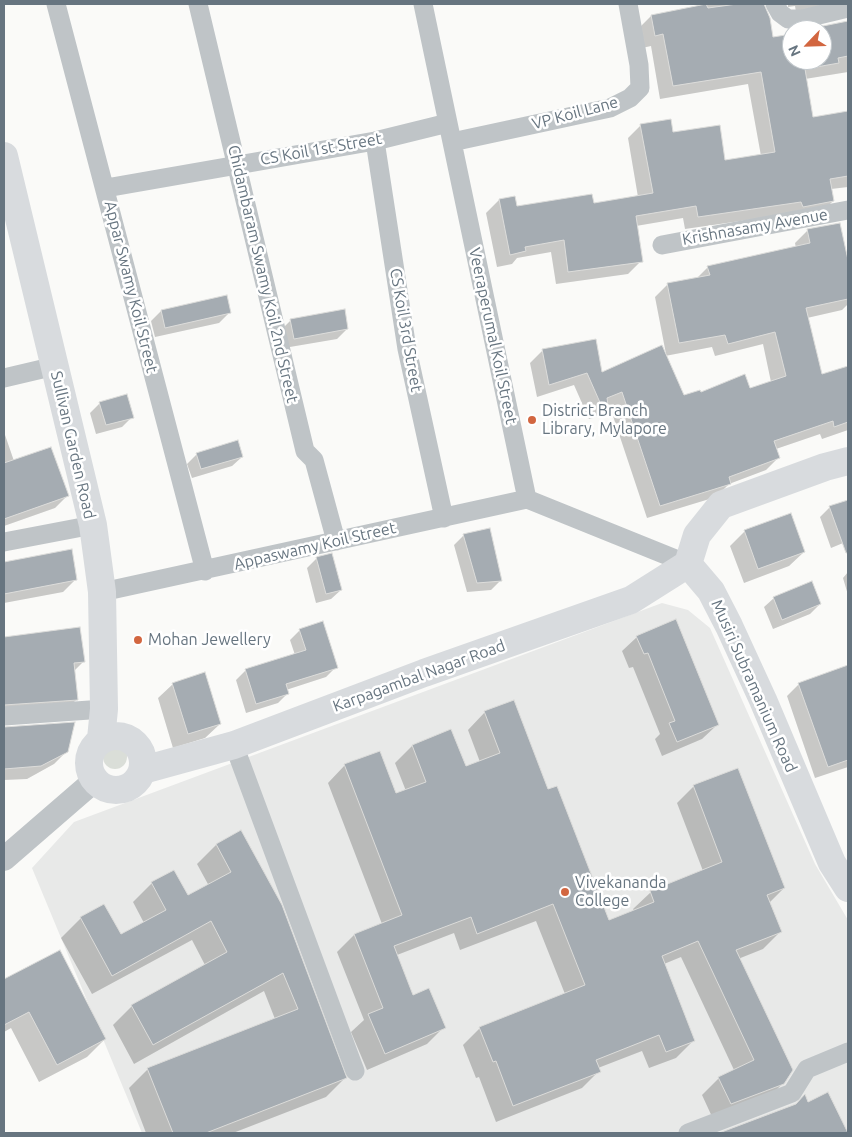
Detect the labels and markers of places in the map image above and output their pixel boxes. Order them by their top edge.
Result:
place label: District Branch Library, Mylapore [542,401,667,439]
marker: District Branch Library, Mylapore [526,414,538,426]
place label: Mohan Jewellery [148,630,271,650]
marker: Mohan Jewellery [132,634,144,646]
place label: Vivekananda College [575,873,667,911]
marker: Vivekananda College [559,886,571,898]

